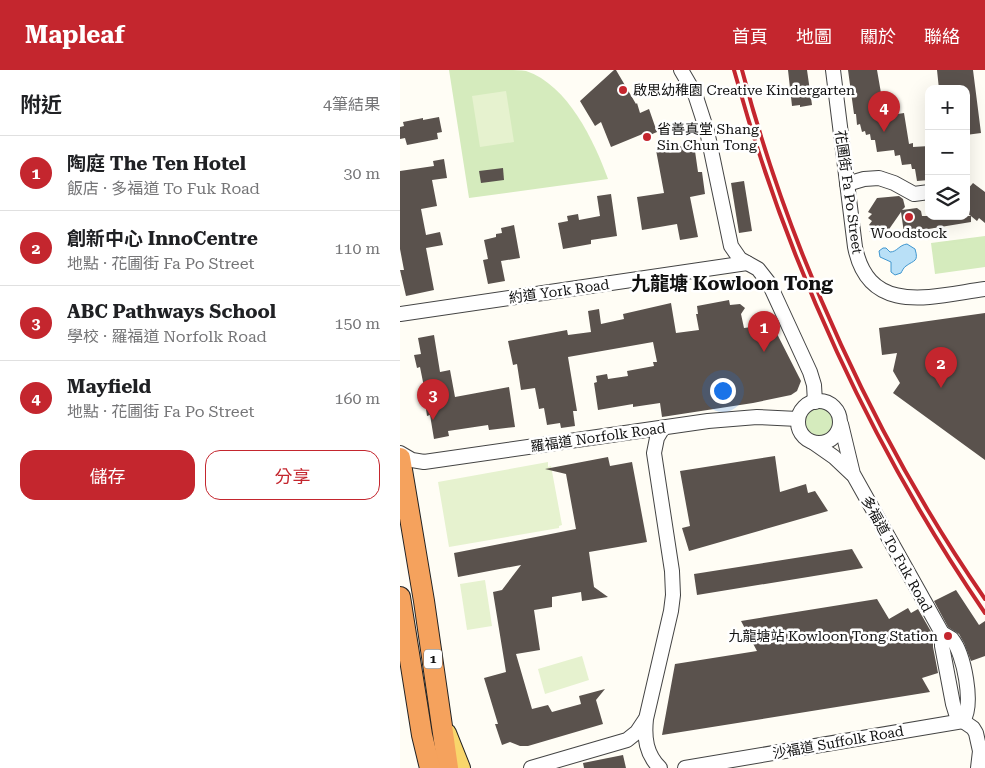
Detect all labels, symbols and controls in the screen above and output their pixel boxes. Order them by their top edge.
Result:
text: Mapleaf [25,21,125,49]
text: 首頁 [732,26,768,47]
text: 地圖 [796,26,832,47]
text: 關於 [860,26,896,47]
text: 聯絡 [924,26,960,47]
place label: 啟思幼稚園 Creative Kindergarten [633,82,855,98]
marker: 啟思幼稚園 Creative Kindergarten [617,84,629,96]
map controls [925,85,970,220]
button: + [925,85,970,130]
pin: 4 [868,91,900,132]
text: 附近 [20,93,62,117]
text: 4筆結果 [323,95,380,114]
place label: 省善真堂 Shang Sin Chun Tong [657,121,759,153]
street label: 花圃街 Fa Po Street [832,129,866,255]
button: − [925,130,970,175]
marker: 省善真堂 Shang Sin Chun Tong [641,131,653,143]
text: 陶庭 The Ten Hotel [67,152,246,175]
text: 1 [32,164,40,183]
text: 30 m [343,164,380,183]
button: layers [925,175,970,220]
text: 飯店 · 多福道 To Fuk Road [67,179,260,198]
marker: Woodstock [903,211,915,223]
place label: Woodstock [871,225,948,241]
text: 創新中心 InnoCentre [67,227,258,250]
text: 2 [32,239,40,258]
text: 110 m [334,239,380,258]
text: 地點 · 花圃街 Fa Po Street [67,254,254,273]
district label: 九龍塘 Kowloon Tong [631,272,833,295]
street label: 約道 York Road [508,276,610,306]
text: ABC Pathways School [67,300,276,323]
pin: 1 [748,311,780,352]
text: 3 [32,314,40,333]
text: 150 m [334,314,380,333]
text: 學校 · 羅福道 Norfolk Road [67,327,267,346]
pin: 2 [925,347,957,388]
text: Mayfield [67,375,151,398]
your location [710,378,736,404]
pin: 3 [417,379,449,420]
text: 4 [32,389,40,408]
text: 160 m [334,389,380,408]
text: 地點 · 花圃街 Fa Po Street [67,402,254,421]
street label: 羅福道 Norfolk Road [530,420,667,454]
button: 儲存 [20,450,195,500]
button: 分享 [205,450,380,500]
street label: 多福道 To Fuk Road [858,493,936,615]
place label: 九龍塘站 Kowloon Tong Station [728,628,938,644]
marker: 九龍塘站 Kowloon Tong Station [942,630,954,642]
road number: 1 [424,650,442,668]
street label: 沙福道 Suffolk Road [771,723,905,761]

